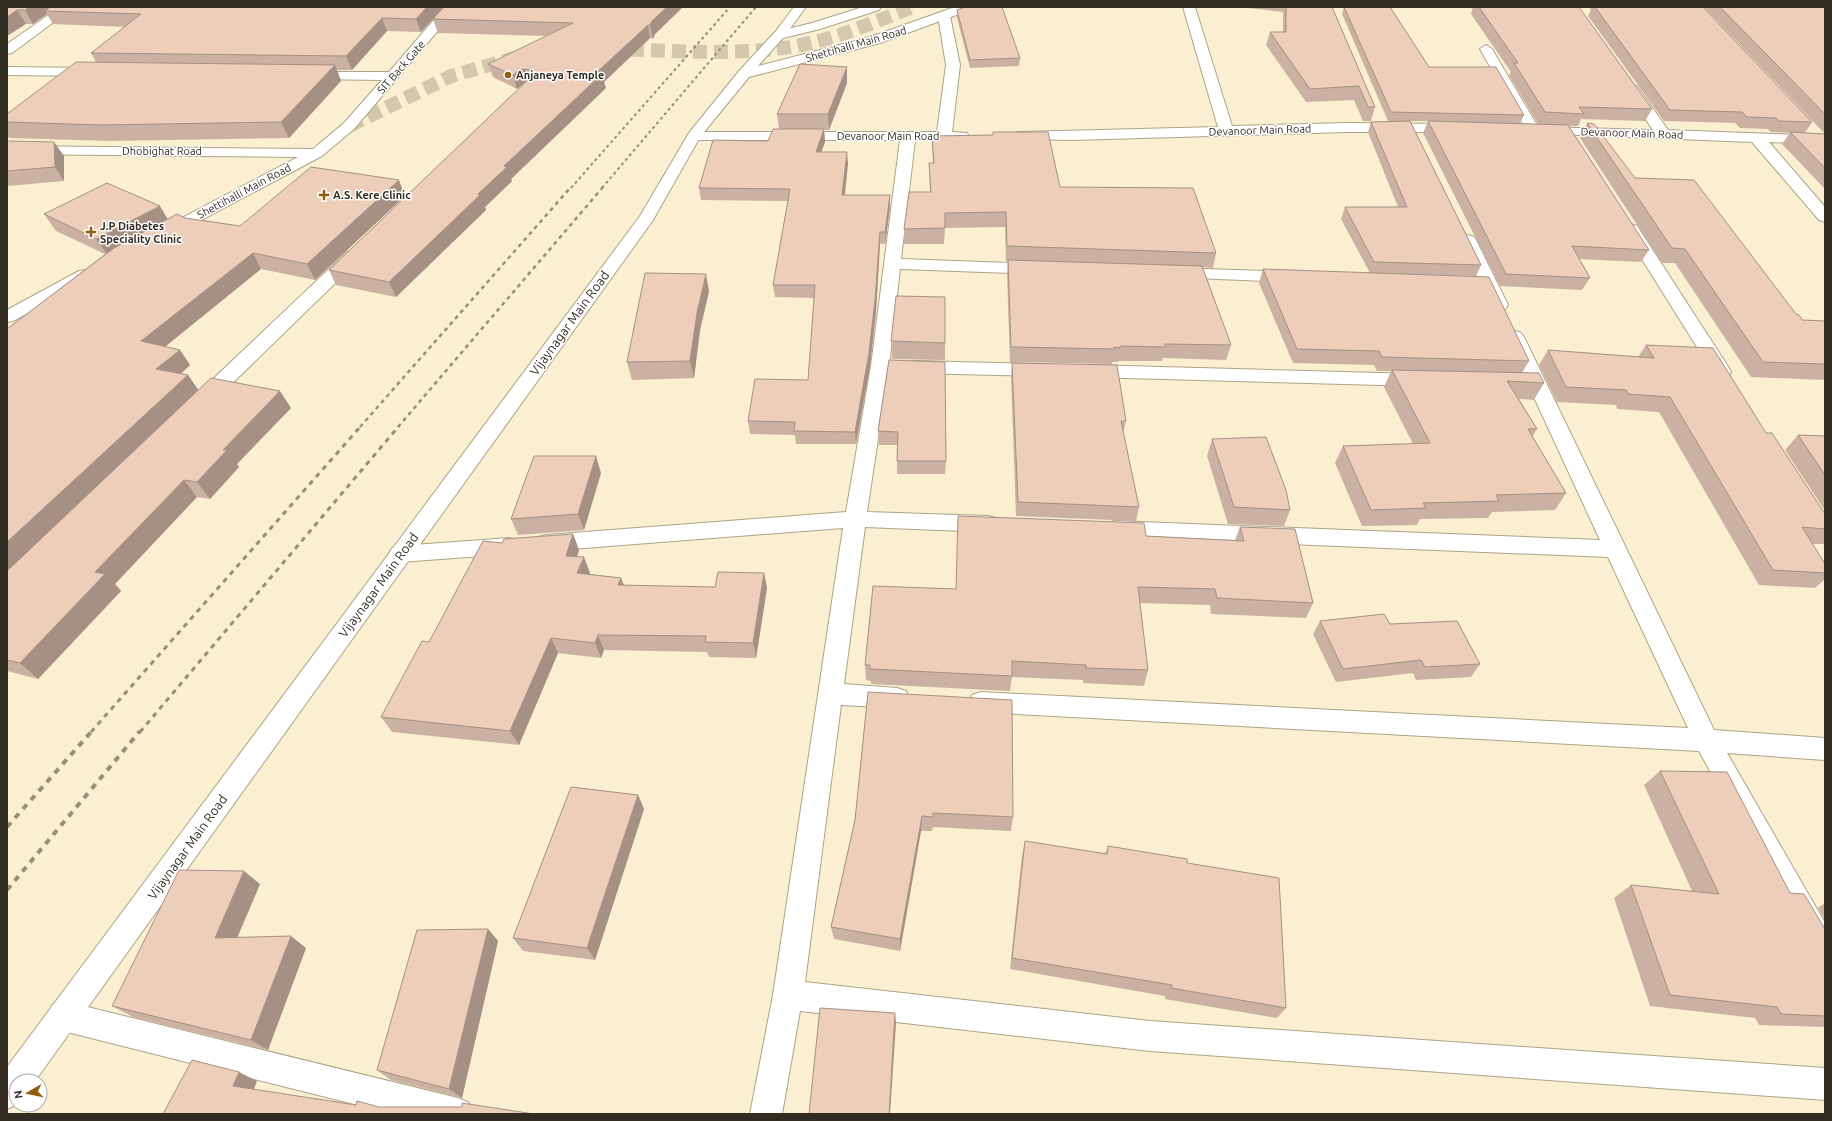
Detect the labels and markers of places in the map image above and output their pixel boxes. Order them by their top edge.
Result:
place label: Anjaneya Temple [516,69,604,81]
marker: Anjaneya Temple [503,70,513,80]
marker: A.S. Kere Clinic [318,189,330,201]
place label: A.S. Kere Clinic [333,189,411,201]
place label: J.P Diabetes Speciality Clinic [100,220,182,245]
marker: J.P Diabetes Speciality Clinic [85,226,97,238]

